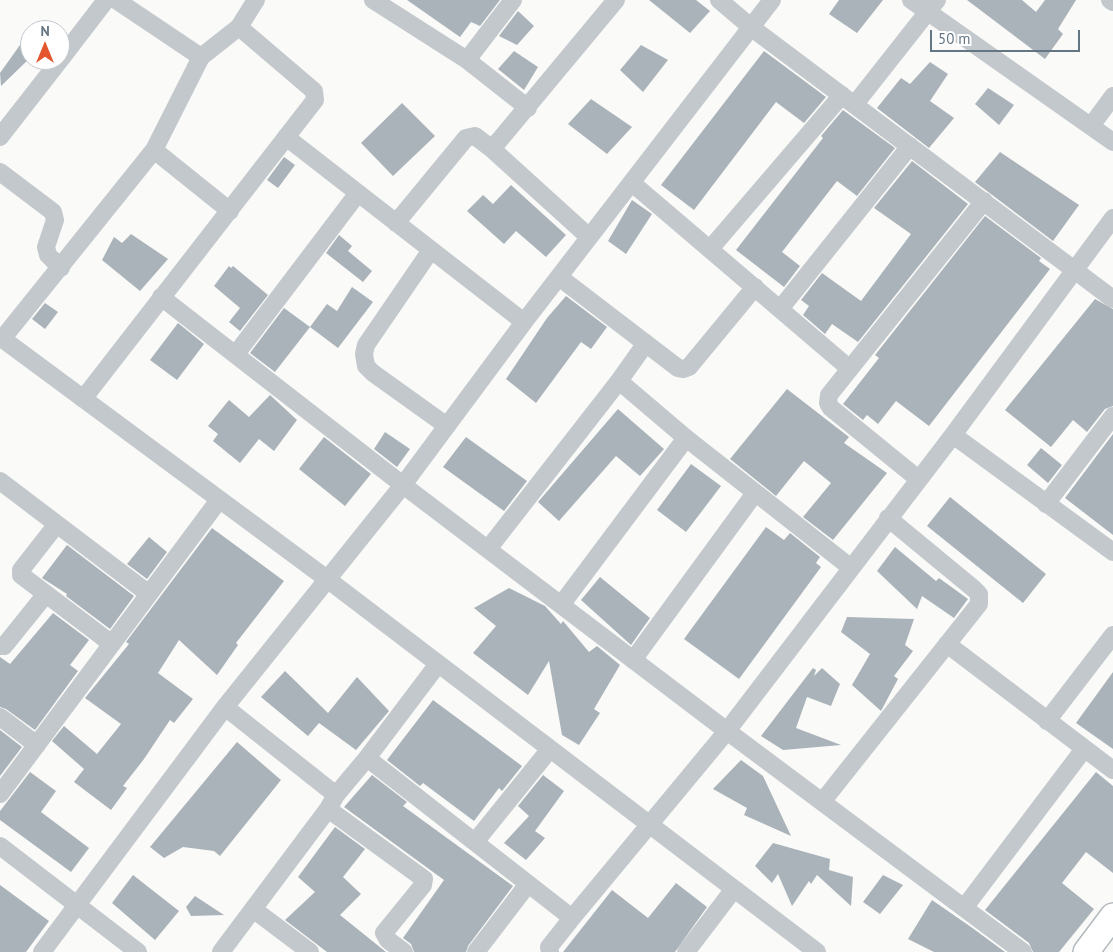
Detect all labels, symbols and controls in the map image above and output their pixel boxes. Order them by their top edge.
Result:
north arrow [20,20,70,70]
scale bar [933,20,1083,52]
text: N [40,22,50,40]
text: 50 m [938,29,971,48]

